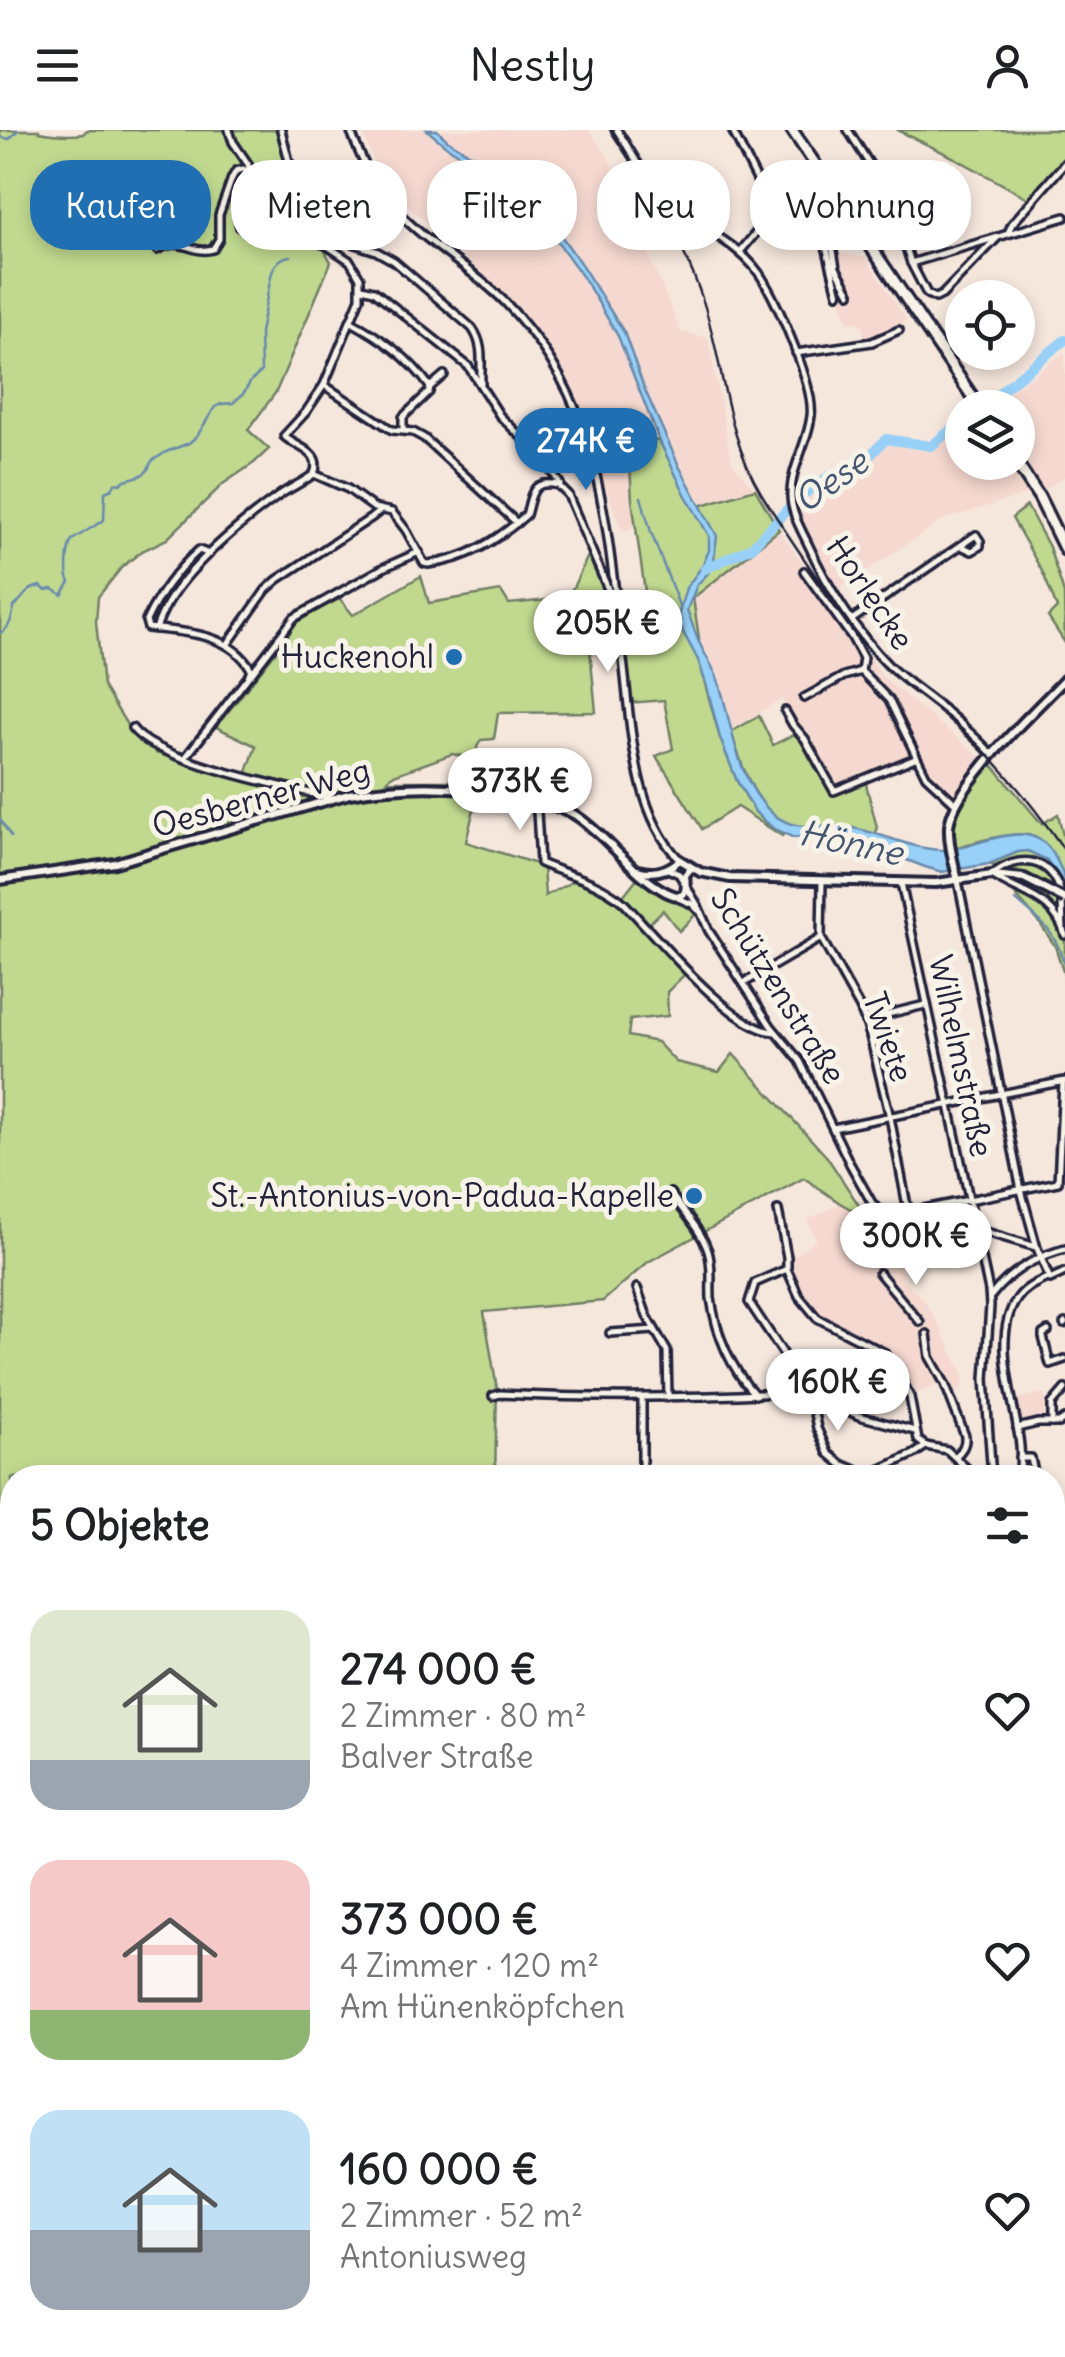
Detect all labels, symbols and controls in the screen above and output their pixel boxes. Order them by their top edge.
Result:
text: Nestly [469,37,596,93]
icon: menu [30,38,85,93]
icon: person [980,38,1035,93]
chip: Kaufen [30,160,211,250]
chip: Mieten [231,160,407,250]
chip: Filter [427,160,577,250]
chip: Neu [597,160,730,250]
chip: Wohnung [750,160,971,250]
map controls [945,280,1035,480]
button: locate [945,280,1035,370]
button: layers [945,390,1035,480]
pin: 274K € [505,408,667,493]
text: 274K € [537,420,635,461]
water label: Oese [785,438,878,521]
street label: Horlecke [818,528,923,657]
pin: 205K € [527,590,689,675]
text: 205K € [556,602,660,643]
place label: Huckenohl [281,636,434,677]
marker: Huckenohl [443,646,465,668]
pin: 373K € [439,748,601,833]
street label: Oesberner Weg [147,749,374,846]
text: 373K € [470,760,570,801]
water label: Hönne [796,810,909,875]
street label: Schützenstraße [702,880,855,1091]
street label: Wilhelmstraße [920,951,1003,1161]
street label: Twiete [854,987,923,1087]
place label: St.-Antonius-von-Padua-Kapelle [210,1175,674,1216]
marker: St.-Antonius-von-Padua-Kapelle [683,1185,705,1207]
pin: 300K € [835,1203,997,1288]
text: 300K € [862,1215,970,1256]
pin: 160K € [757,1349,919,1434]
text: 160K € [788,1361,888,1402]
icon: filters [980,1498,1035,1553]
text: 5 Objekte [30,1499,210,1551]
text: 274 000 € [340,1643,537,1695]
icon: home [110,1650,230,1770]
icon: heart [980,1683,1035,1738]
text: 2 Zimmer · 80 m² [340,1695,586,1736]
text: Balver Straße [340,1736,534,1777]
text: 373 000 € [340,1893,538,1945]
icon: home [110,1900,230,2020]
icon: heart [980,1933,1035,1988]
text: 4 Zimmer · 120 m² [340,1945,599,1986]
text: Am Hünenköpfchen [340,1986,625,2027]
text: 160 000 € [340,2143,538,2195]
icon: home [110,2150,230,2270]
icon: heart [980,2183,1035,2238]
text: 2 Zimmer · 52 m² [340,2195,583,2236]
text: Antoniusweg [340,2236,527,2277]

